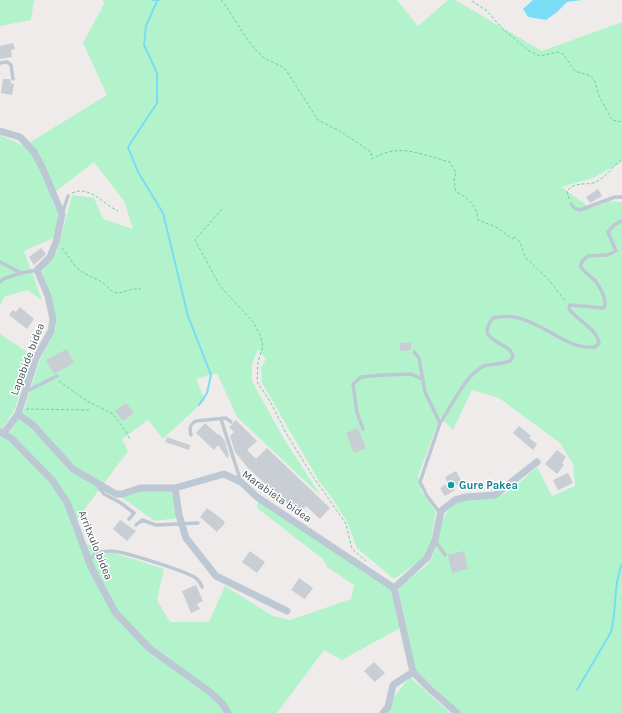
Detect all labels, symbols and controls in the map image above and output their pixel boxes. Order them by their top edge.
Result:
street label: Lapabide bidea [8,321,47,397]
street label: Marabieta bidea [240,468,314,525]
place label: Gure Pakea [459,479,518,492]
marker: Gure Pakea [446,480,456,490]
street label: Arritxulo bidea [76,509,115,582]

